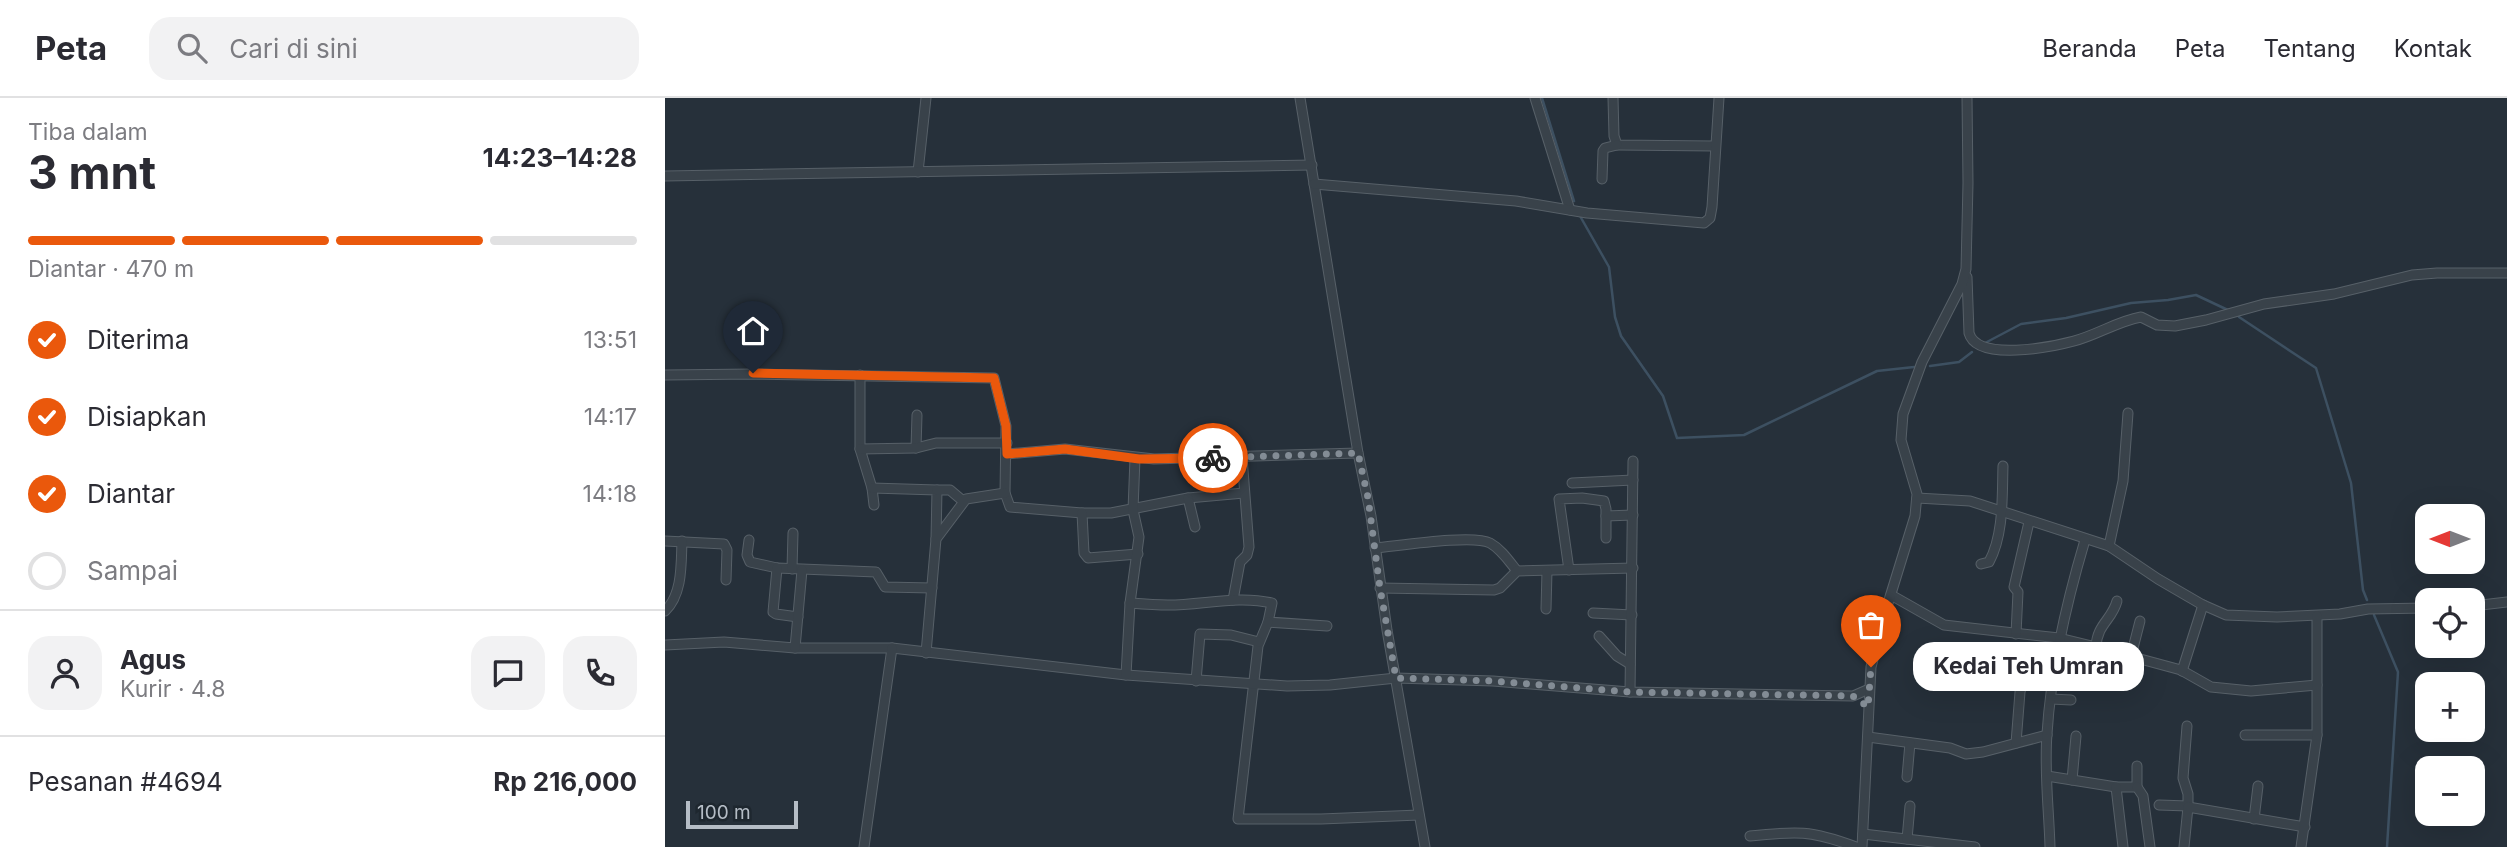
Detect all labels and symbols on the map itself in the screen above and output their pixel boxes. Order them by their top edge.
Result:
pin [723,301,783,373]
courier [1178,423,1248,493]
north arrow [2415,504,2485,574]
pin [1841,595,1901,667]
callout: Kedai Teh Umran [1913,642,2144,692]
scale bar [686,798,798,830]

